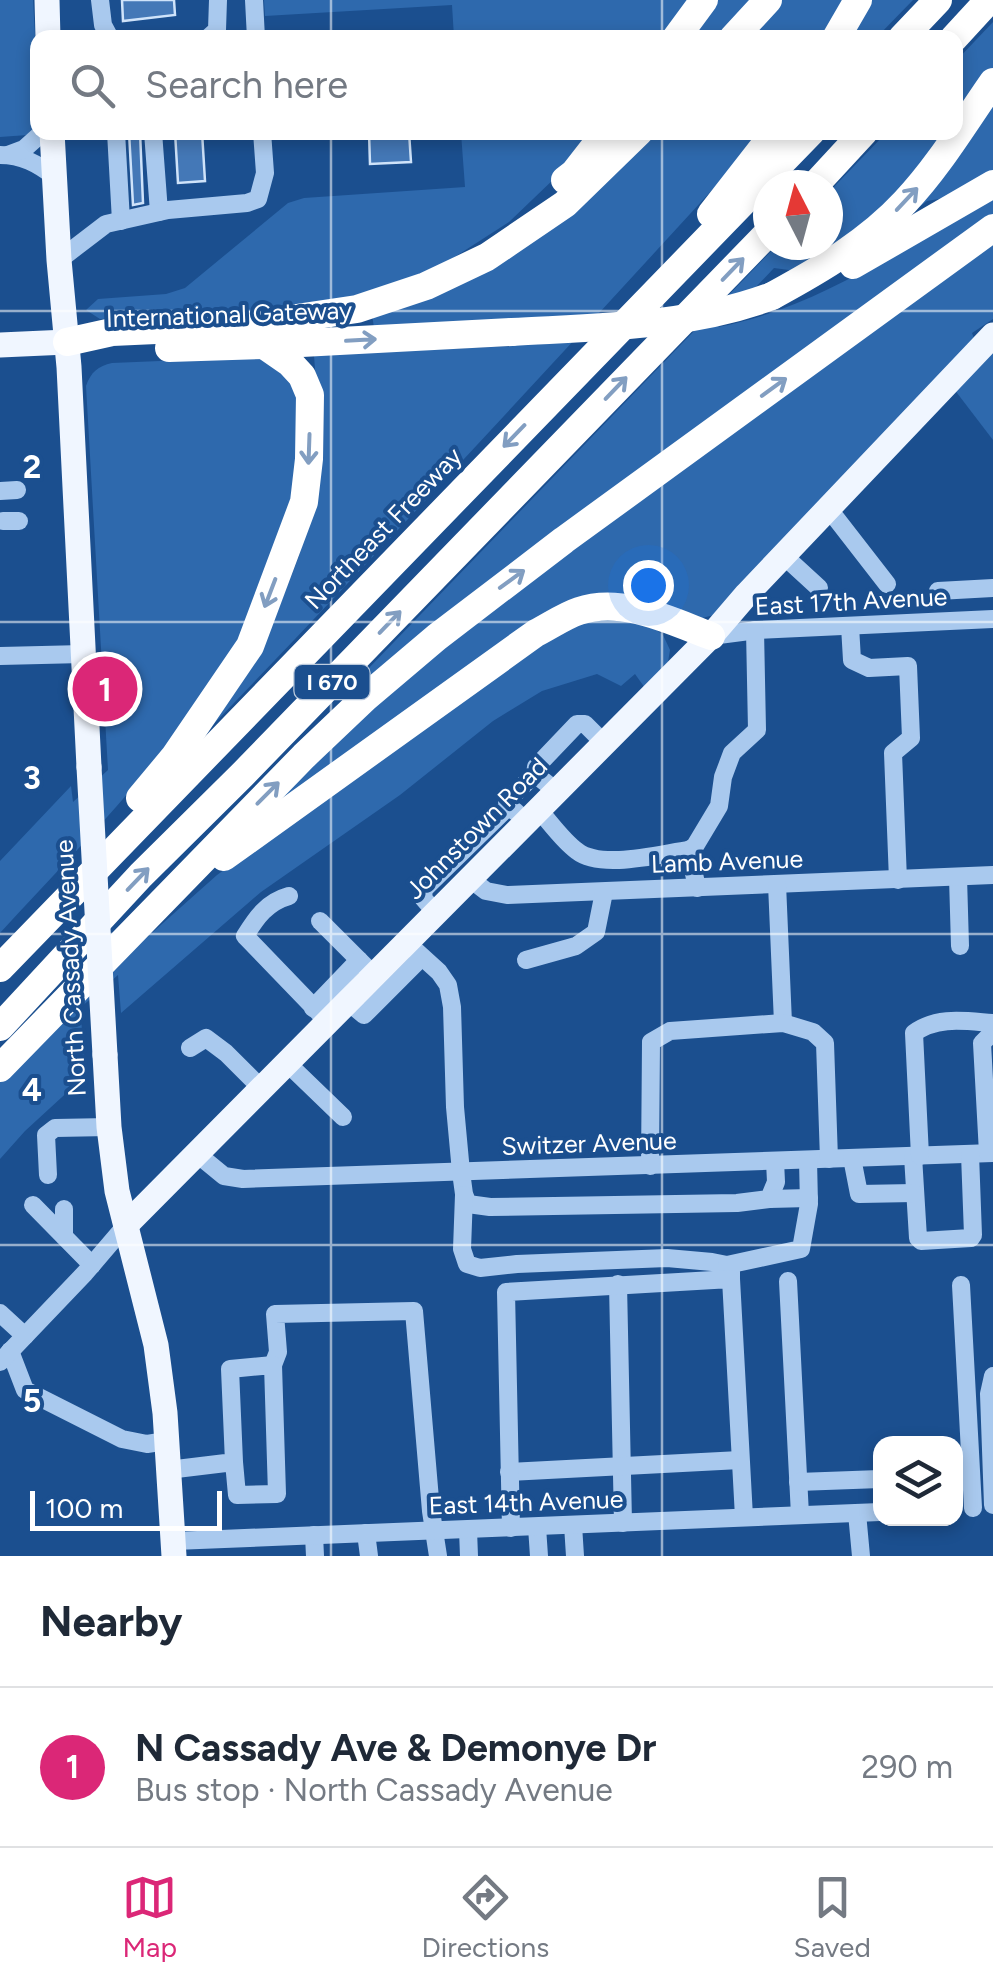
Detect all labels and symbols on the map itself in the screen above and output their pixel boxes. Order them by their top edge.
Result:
north arrow [753,170,843,260]
one-way arrow [895,187,918,212]
one-way arrow [721,257,745,281]
street label: International Gateway [105,295,353,333]
one-way arrow [345,330,377,349]
one-way arrow [604,376,627,401]
one-way arrow [760,377,788,398]
one-way arrow [502,424,526,448]
one-way arrow [299,432,318,464]
street label: Northeast Freeway [298,441,468,615]
text: 2 [23,448,41,486]
your location [623,560,674,611]
one-way arrow [498,568,525,589]
one-way arrow [260,577,278,608]
street label: East 17th Avenue [754,581,948,621]
one-way arrow [378,610,402,634]
pin: 1 [72,652,138,726]
road number: I 670 [294,665,370,699]
street label: Johnstown Road [399,751,553,905]
text: 3 [23,759,41,797]
one-way arrow [256,781,280,805]
street label: North Cassady Avenue [48,839,92,1097]
street label: Lamb Avenue [650,843,804,879]
one-way arrow [126,867,150,891]
text: 4 [22,1071,42,1109]
street label: Switzer Avenue [501,1125,677,1161]
text: 5 [23,1382,41,1420]
street label: East 14th Avenue [428,1484,624,1520]
scale bar [30,1486,222,1530]

